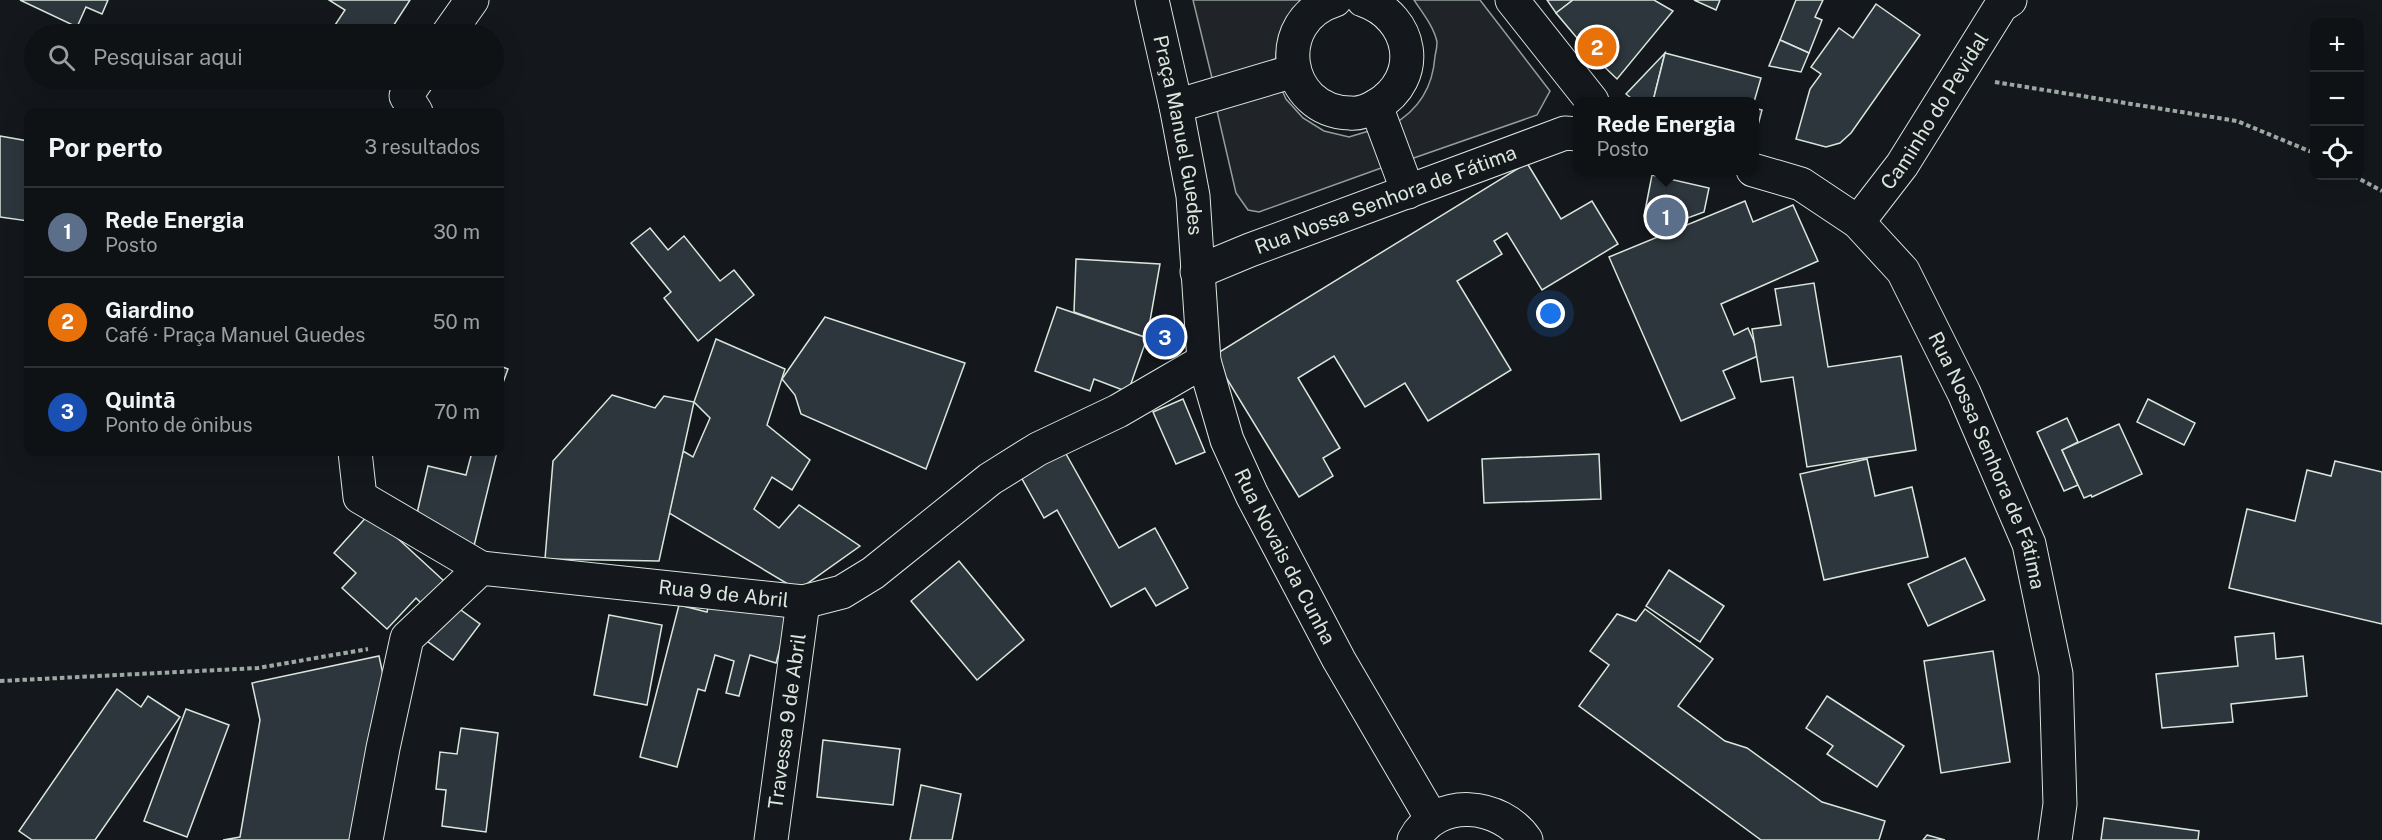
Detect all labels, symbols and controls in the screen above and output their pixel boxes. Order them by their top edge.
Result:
map controls [2310,18,2364,180]
button: + [2310,18,2364,72]
search box [24,24,504,90]
pin: 2 [1578,24,1616,70]
street label: Caminho do Pevidal [1875,28,1994,194]
street label: Praça Manuel Guedes [1148,33,1208,236]
icon: search [45,41,78,74]
text: Pesquisar aqui [93,44,243,70]
button: − [2310,72,2364,126]
popup [1573,97,1759,175]
text: Rede Energia [1596,111,1736,137]
button: locate [2310,126,2364,180]
text: Por perto [48,132,163,163]
text: 3 resultados [364,135,480,159]
text: Posto [1596,137,1649,161]
street label: Rua Nossa Senhora de Fátima [1251,140,1520,259]
pin: 1 [1646,194,1686,240]
text: Rede Energia [105,207,244,233]
text: 1 [63,220,72,244]
text: 30 m [433,220,480,244]
text: Posto [105,233,158,257]
text: Giardino [105,297,194,323]
your location [1536,299,1565,328]
text: 2 [61,310,74,334]
text: 50 m [433,310,480,334]
pin: 3 [1146,314,1184,360]
text: Café · Praça Manuel Guedes [105,323,365,347]
street label: Rua Nossa Senhora de Fátima [1923,328,2050,591]
text: Quintã [105,387,175,413]
text: 3 [61,400,74,424]
text: 70 m [434,400,480,424]
text: Ponto de ônibus [105,413,253,437]
street label: Rua Novais da Cunha [1230,465,1341,648]
street label: Rua 9 de Abril [657,575,790,612]
street label: Travessa 9 de Abril [763,632,811,810]

